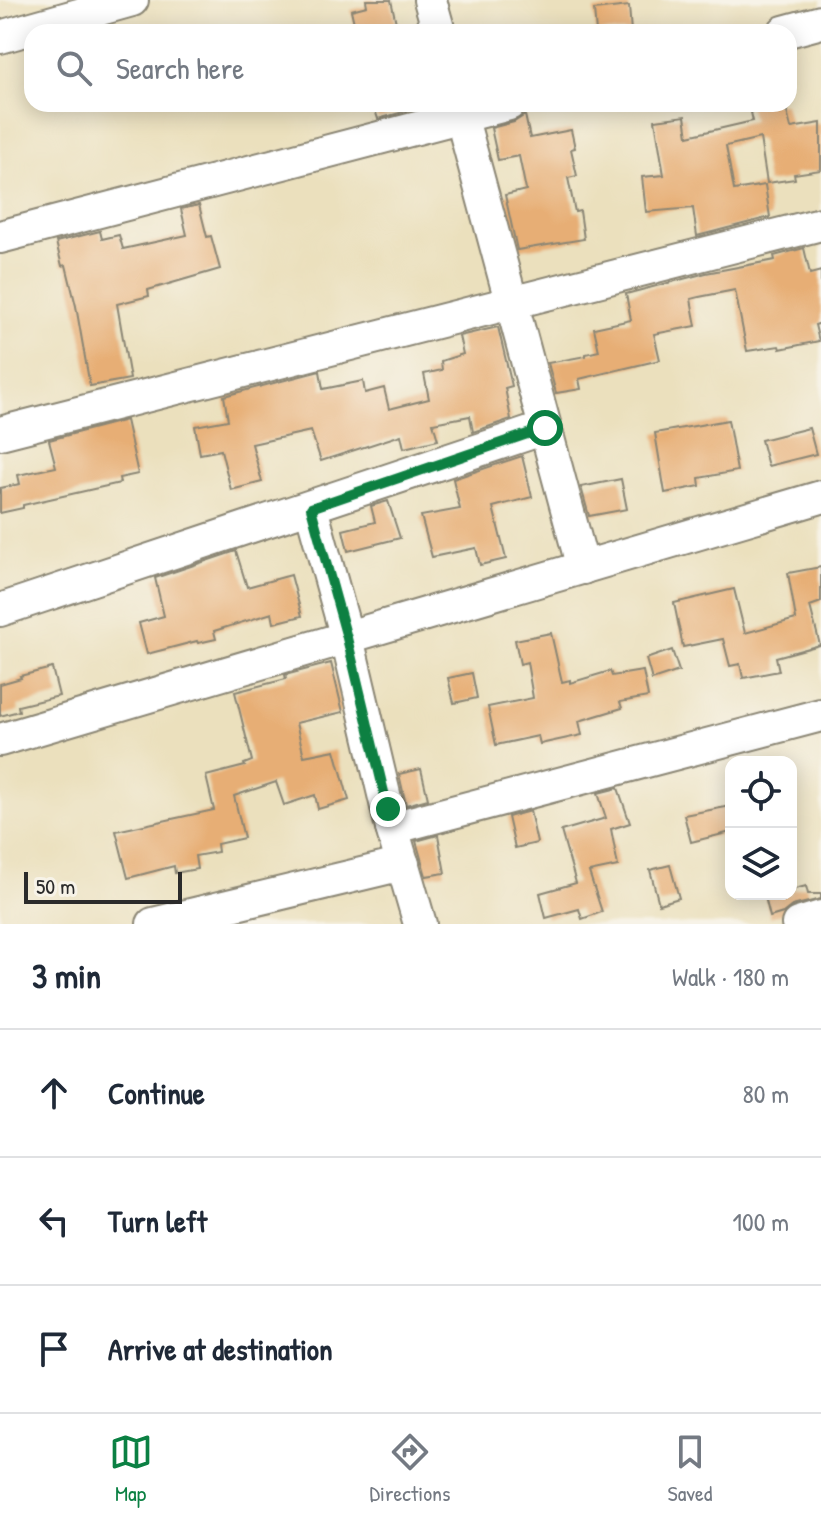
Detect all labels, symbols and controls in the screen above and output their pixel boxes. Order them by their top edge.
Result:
search box [24,24,797,112]
icon: search [52,46,96,90]
text: Search here [116,48,244,88]
route start [527,410,563,446]
map controls [725,756,797,900]
button: locate [725,756,797,828]
route end [370,791,406,827]
button: layers [725,828,797,900]
scale bar [24,868,182,904]
text: 50 m [36,871,75,901]
text: 3 min [32,953,101,999]
text: Walk · 180 m [672,959,789,994]
icon: ahead [32,1071,76,1115]
text: Continue [108,1073,205,1113]
text: 80 m [742,1076,789,1111]
icon: left [32,1199,76,1243]
text: Turn left [108,1201,207,1241]
text: 100 m [733,1204,789,1239]
icon: arrive [32,1327,76,1371]
text: Arrive at destination [108,1329,333,1369]
tab: Map [109,1430,153,1508]
tab: Directions [370,1430,451,1508]
tab: Saved [668,1430,712,1508]

